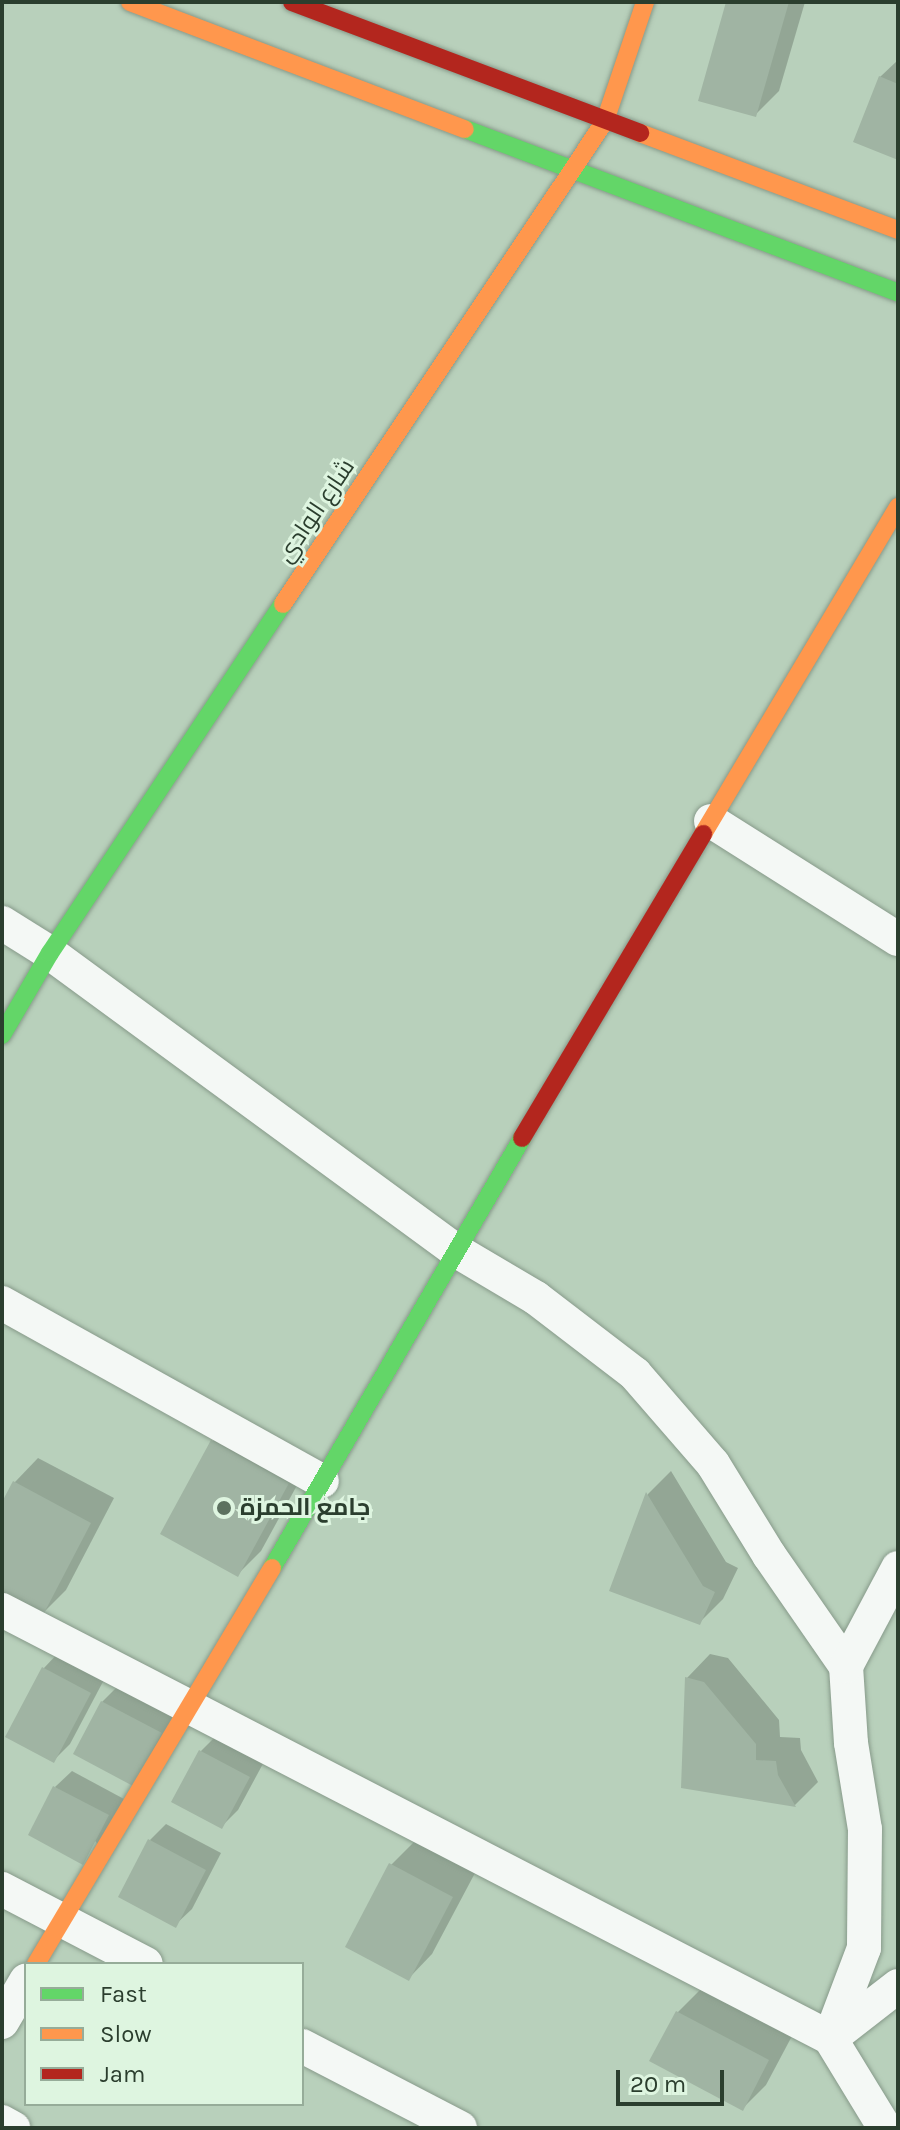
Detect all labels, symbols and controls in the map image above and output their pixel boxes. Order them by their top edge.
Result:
street label: شارع الوادي [271,454,361,568]
place label: جامع الحمزة [240,1494,370,1522]
marker: جامع الحمزة [215,1499,233,1517]
legend [24,1962,304,2106]
text: Fast [100,1980,147,2008]
text: Slow [100,2020,152,2048]
scale bar [620,2054,728,2104]
text: Jam [100,2060,145,2088]
text: 20 m [630,2070,686,2098]

